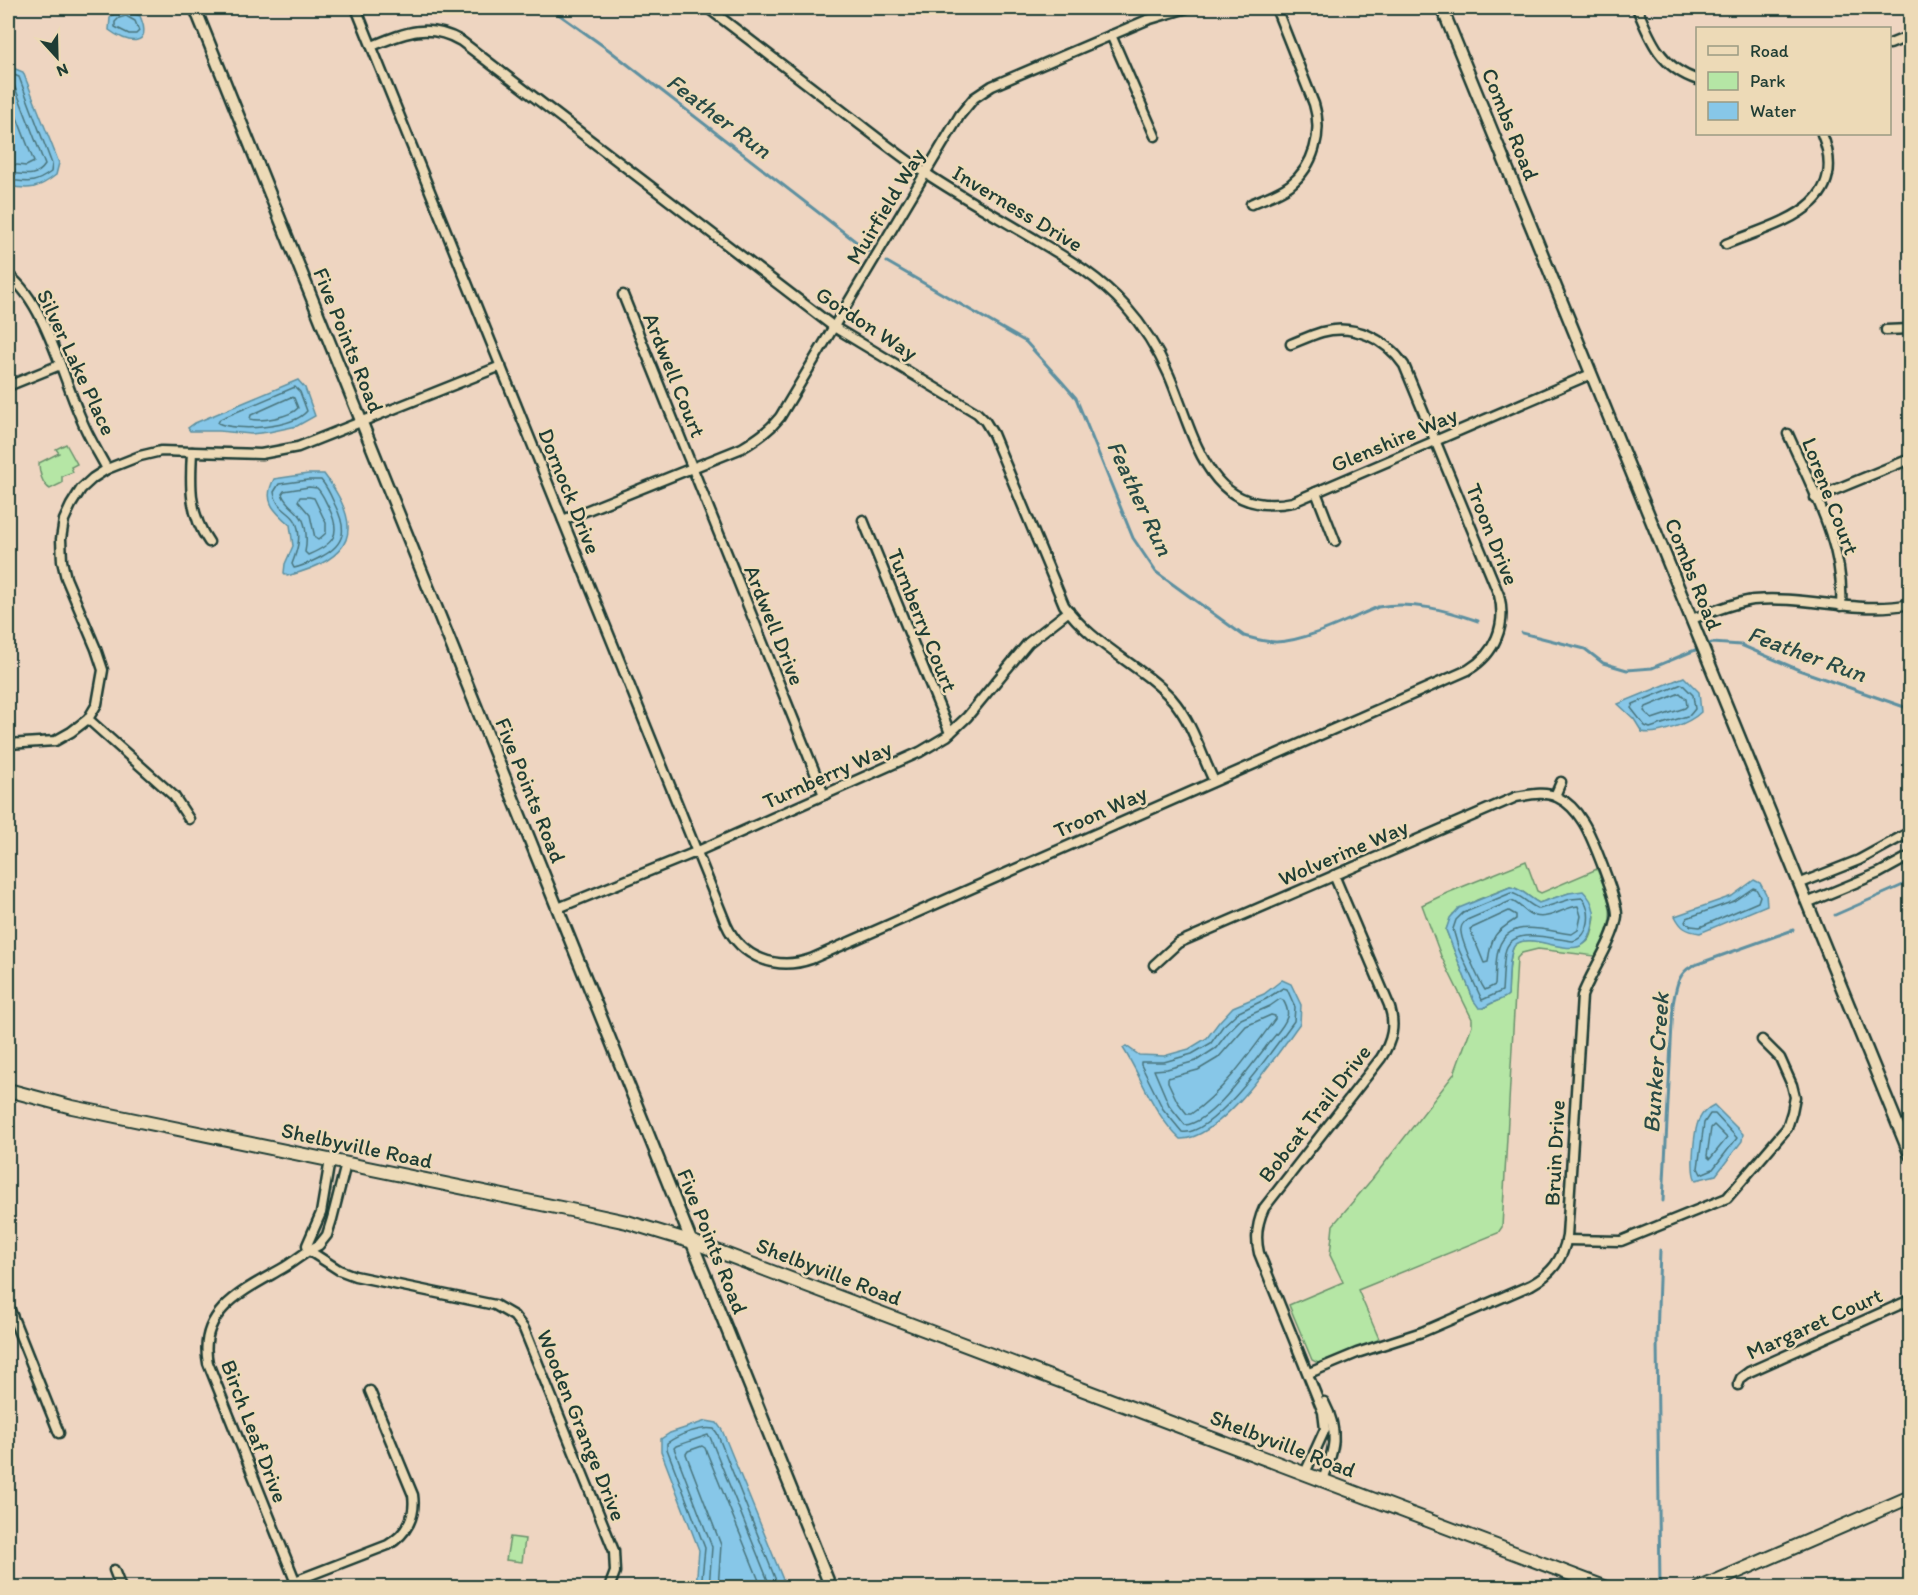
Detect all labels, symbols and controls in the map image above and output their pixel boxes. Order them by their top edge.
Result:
north arrow [27,27,87,87]
legend [1696,27,1891,135]
text: Road [1750,40,1789,62]
text: N [54,60,71,81]
street label: Combs Road [1476,64,1545,184]
water label: Feather Run [661,67,778,165]
text: Park [1750,70,1785,92]
text: Water [1750,100,1796,122]
street label: Muirfield Way [840,143,931,269]
street label: Inverness Drive [948,159,1088,258]
street label: Five Points Road [307,264,390,417]
street label: Gordon Way [811,280,923,367]
street label: Silver Lake Place [31,285,122,440]
street label: Ardwell Court [637,309,712,441]
street label: Glenshire Way [1327,400,1462,478]
street label: Dornock Drive [532,424,607,558]
street label: Lorene Court [1796,434,1865,559]
water label: Feather Run [1101,436,1180,560]
street label: Troon Drive [1460,479,1525,589]
street label: Combs Road [1659,514,1728,634]
street label: Turnberry Court [882,545,964,696]
street label: Ardwell Drive [738,561,811,689]
water label: Feather Run [1744,619,1871,688]
street label: Five Points Road [489,714,572,867]
street label: Turnberry Way [759,734,896,815]
street label: Troon Way [1049,779,1152,844]
street label: Wolverine Way [1274,813,1413,892]
water label: Bunker Creek [1636,990,1675,1134]
street label: Bobcat Trail Drive [1252,1039,1377,1188]
street label: Bruin Drive [1538,1099,1571,1207]
street label: Shelbyville Road [279,1116,435,1175]
street label: Five Points Road [671,1165,754,1318]
street label: Shelbyville Road [752,1231,906,1312]
street label: Margaret Court [1742,1281,1886,1365]
street label: Wooden Grange Drive [531,1326,632,1525]
street label: Birch Leaf Drive [215,1356,294,1506]
street label: Shelbyville Road [1206,1403,1360,1484]

